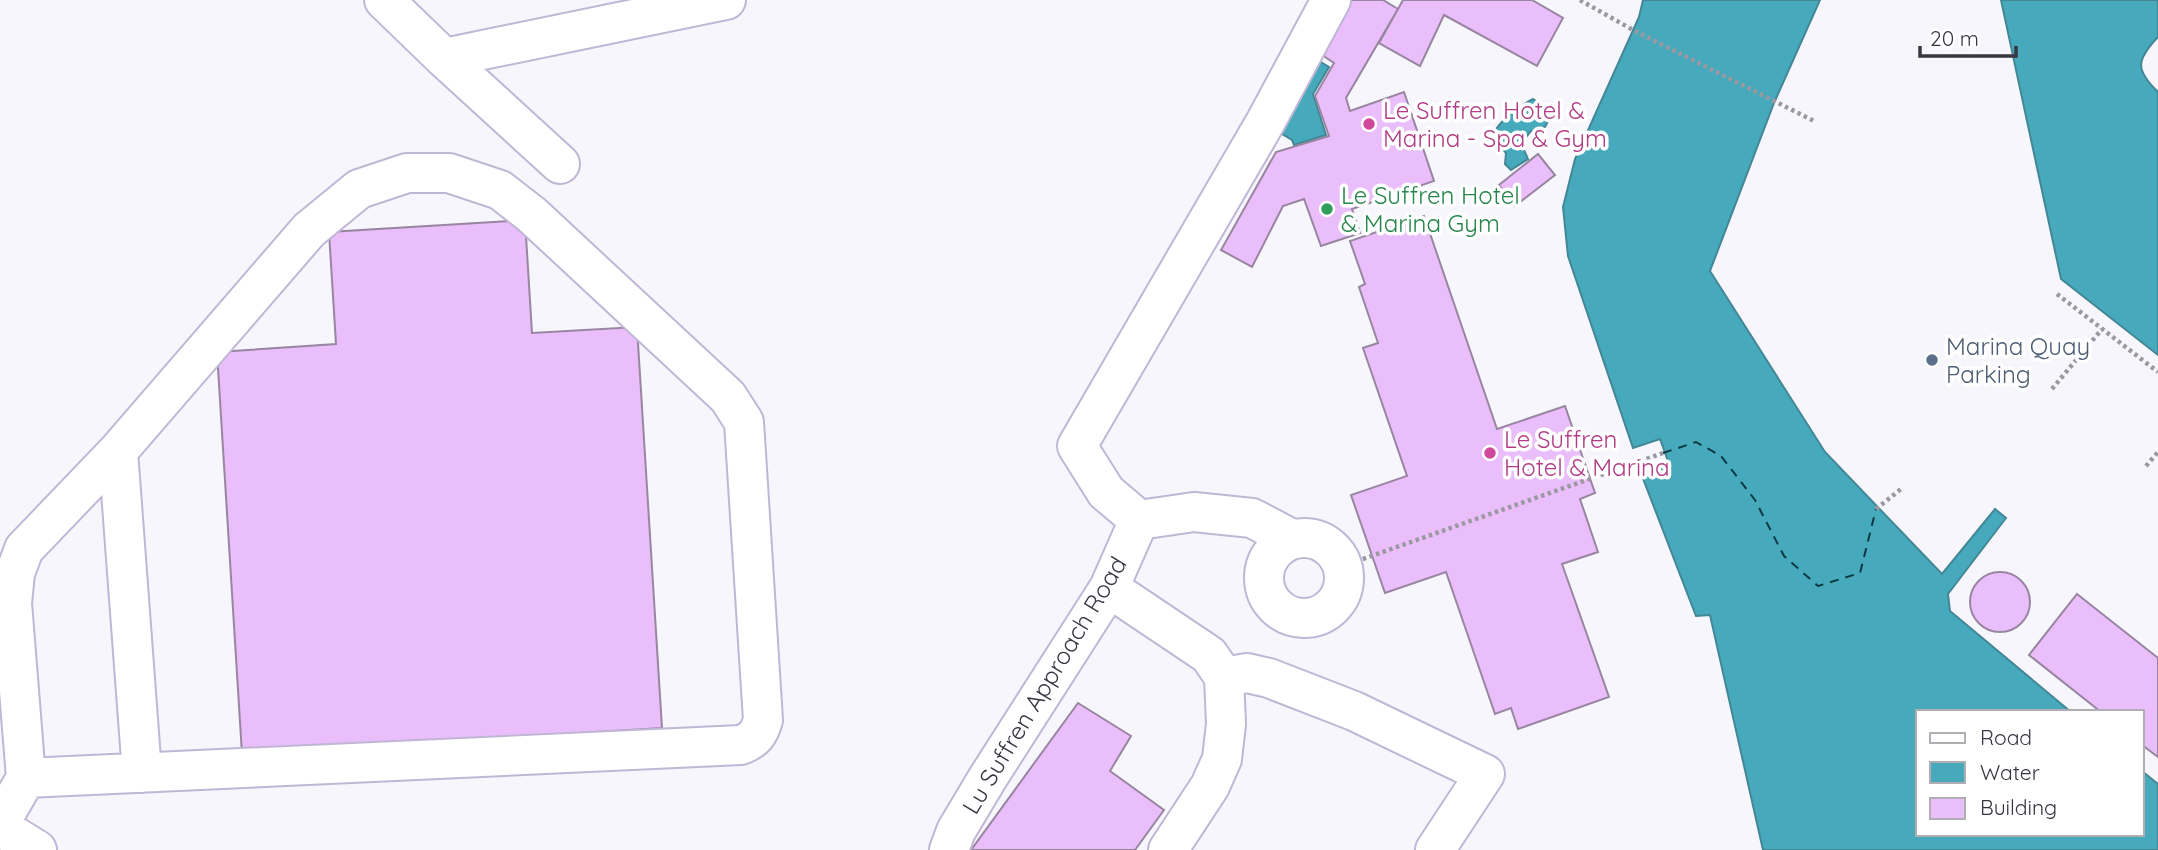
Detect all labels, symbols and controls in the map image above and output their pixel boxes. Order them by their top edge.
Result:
scale bar [1920,14,2016,58]
text: 20 m [1930,25,1979,51]
place label: Le Suffren Hotel & Marina - Spa & Gym [1383,95,1607,153]
marker: Le Suffren Hotel & Marina - Spa & Gym [1361,116,1377,132]
place label: Le Suffren Hotel & Marina Gym [1341,180,1520,238]
marker: Le Suffren Hotel & Marina Gym [1319,201,1335,217]
place label: Marina Quay Parking [1946,331,2090,389]
marker: Marina Quay Parking [1924,352,1940,368]
place label: Le Suffren Hotel & Marina [1504,424,1669,482]
marker: Le Suffren Hotel & Marina [1482,445,1498,461]
street label: Lu Suffren Approach Road [955,551,1133,819]
legend [1916,710,2144,836]
text: Road [1980,724,2032,750]
text: Water [1980,759,2040,785]
text: Building [1980,794,2057,820]

